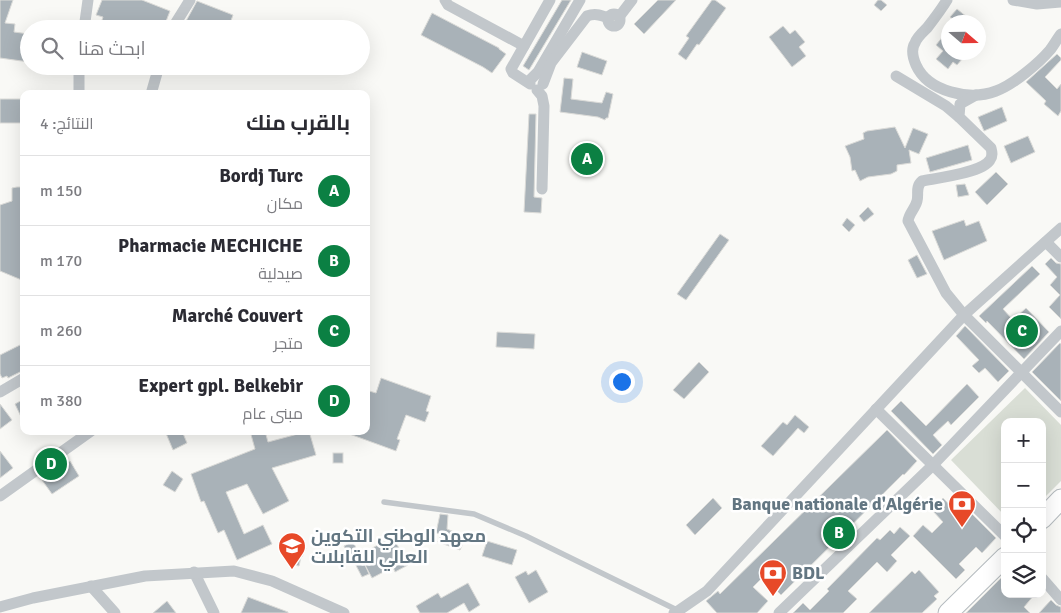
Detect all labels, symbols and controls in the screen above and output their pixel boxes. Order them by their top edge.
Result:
north arrow [941,15,986,60]
search box [20,20,370,75]
icon: search [38,34,66,62]
text: ابحث هنا [78,37,146,61]
text: بالقرب منك [246,110,350,136]
text: النتائج: 4 [40,114,94,134]
pin: A [571,140,603,178]
text: Bordj Turc [219,164,303,188]
text: 150 m [40,181,82,201]
text: A [329,181,339,201]
text: مكان [267,194,303,214]
text: Pharmacie MECHICHE [118,234,303,258]
text: 170 m [40,251,82,271]
text: B [329,251,339,271]
text: صيدلية [258,264,303,284]
text: Marché Couvert [172,304,303,328]
pin: C [1006,312,1038,350]
text: 260 m [40,321,82,341]
text: C [329,321,339,341]
text: متجر [274,334,303,354]
your location [609,369,635,395]
text: Expert gpl. Belkebir [138,374,303,398]
text: 380 m [40,391,82,411]
text: D [329,391,339,411]
text: مبنى عام [243,404,303,424]
map controls [1001,418,1046,598]
button: + [1001,418,1046,463]
pin: D [35,445,67,483]
button: − [1001,463,1046,508]
bank icon: Banque nationale d'Algérie [947,489,977,528]
place label: Banque nationale d'Algérie [731,493,943,515]
button: locate [1001,508,1046,553]
pin: B [823,514,855,552]
place label: معهد الوطني التكوين العالي للقابلات [311,525,486,572]
school or university icon: معهد الوطني التكوين العالي للقابلات [277,531,307,570]
button: layers [1001,553,1046,598]
bank icon: BDL [758,558,788,597]
place label: BDL [792,562,825,584]

